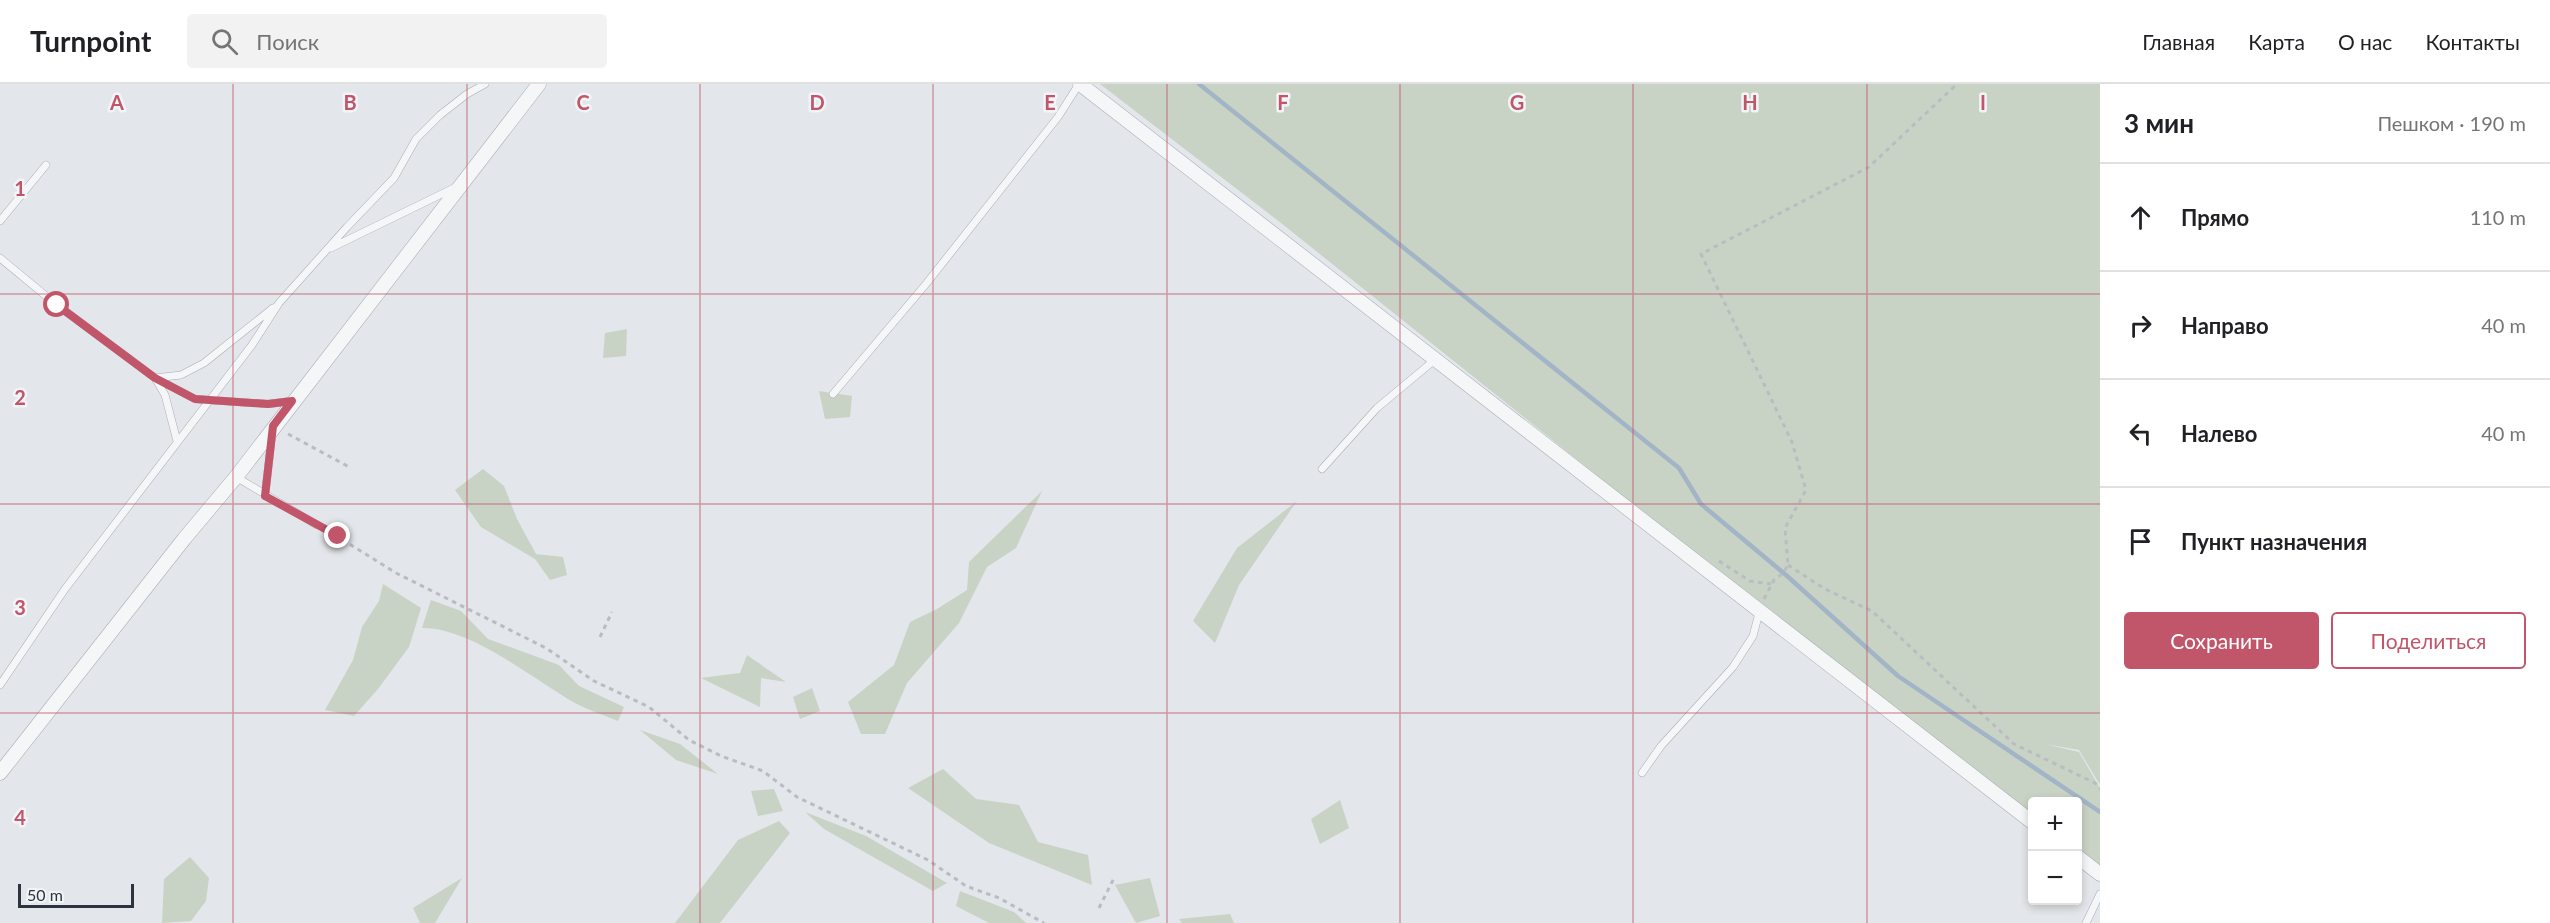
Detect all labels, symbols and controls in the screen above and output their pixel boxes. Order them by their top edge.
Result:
search box [187,14,607,68]
text: Turnpoint [30,24,151,58]
icon: search [208,25,241,58]
text: Поиск [256,28,319,55]
text: Главная [2142,29,2215,54]
text: Карта [2248,29,2305,54]
text: О нас [2338,29,2392,54]
text: Контакты [2425,29,2520,54]
text: A [109,90,124,114]
text: B [343,90,357,114]
text: C [576,90,590,114]
text: D [809,90,825,114]
text: E [1044,90,1056,114]
text: F [1277,90,1289,114]
text: G [1510,90,1524,114]
text: H [1742,90,1758,114]
text: I [1980,90,1986,114]
text: 3 мин [2124,107,2194,139]
text: Пешком · 190 m [2377,111,2526,135]
text: 1 [14,176,26,200]
icon: ahead [2124,201,2157,234]
text: Прямо [2181,204,2249,231]
text: 110 m [2470,205,2526,229]
route start [43,291,69,317]
icon: right [2124,309,2157,342]
text: Направо [2181,312,2269,339]
text: 40 m [2481,313,2526,337]
text: 2 [14,385,26,409]
icon: left [2124,417,2157,450]
text: Налево [2181,420,2257,447]
text: 40 m [2481,421,2526,445]
route end [324,522,350,548]
icon: arrive [2124,525,2157,558]
text: Пункт назначения [2181,528,2367,555]
text: 3 [14,595,26,619]
button: Сохранить [2124,612,2319,669]
button: Поделиться [2331,612,2526,669]
map controls [2028,797,2082,905]
button: + [2028,797,2082,851]
text: 4 [14,805,26,829]
button: − [2028,851,2082,905]
scale bar [18,881,134,908]
text: 50 m [27,885,63,904]

